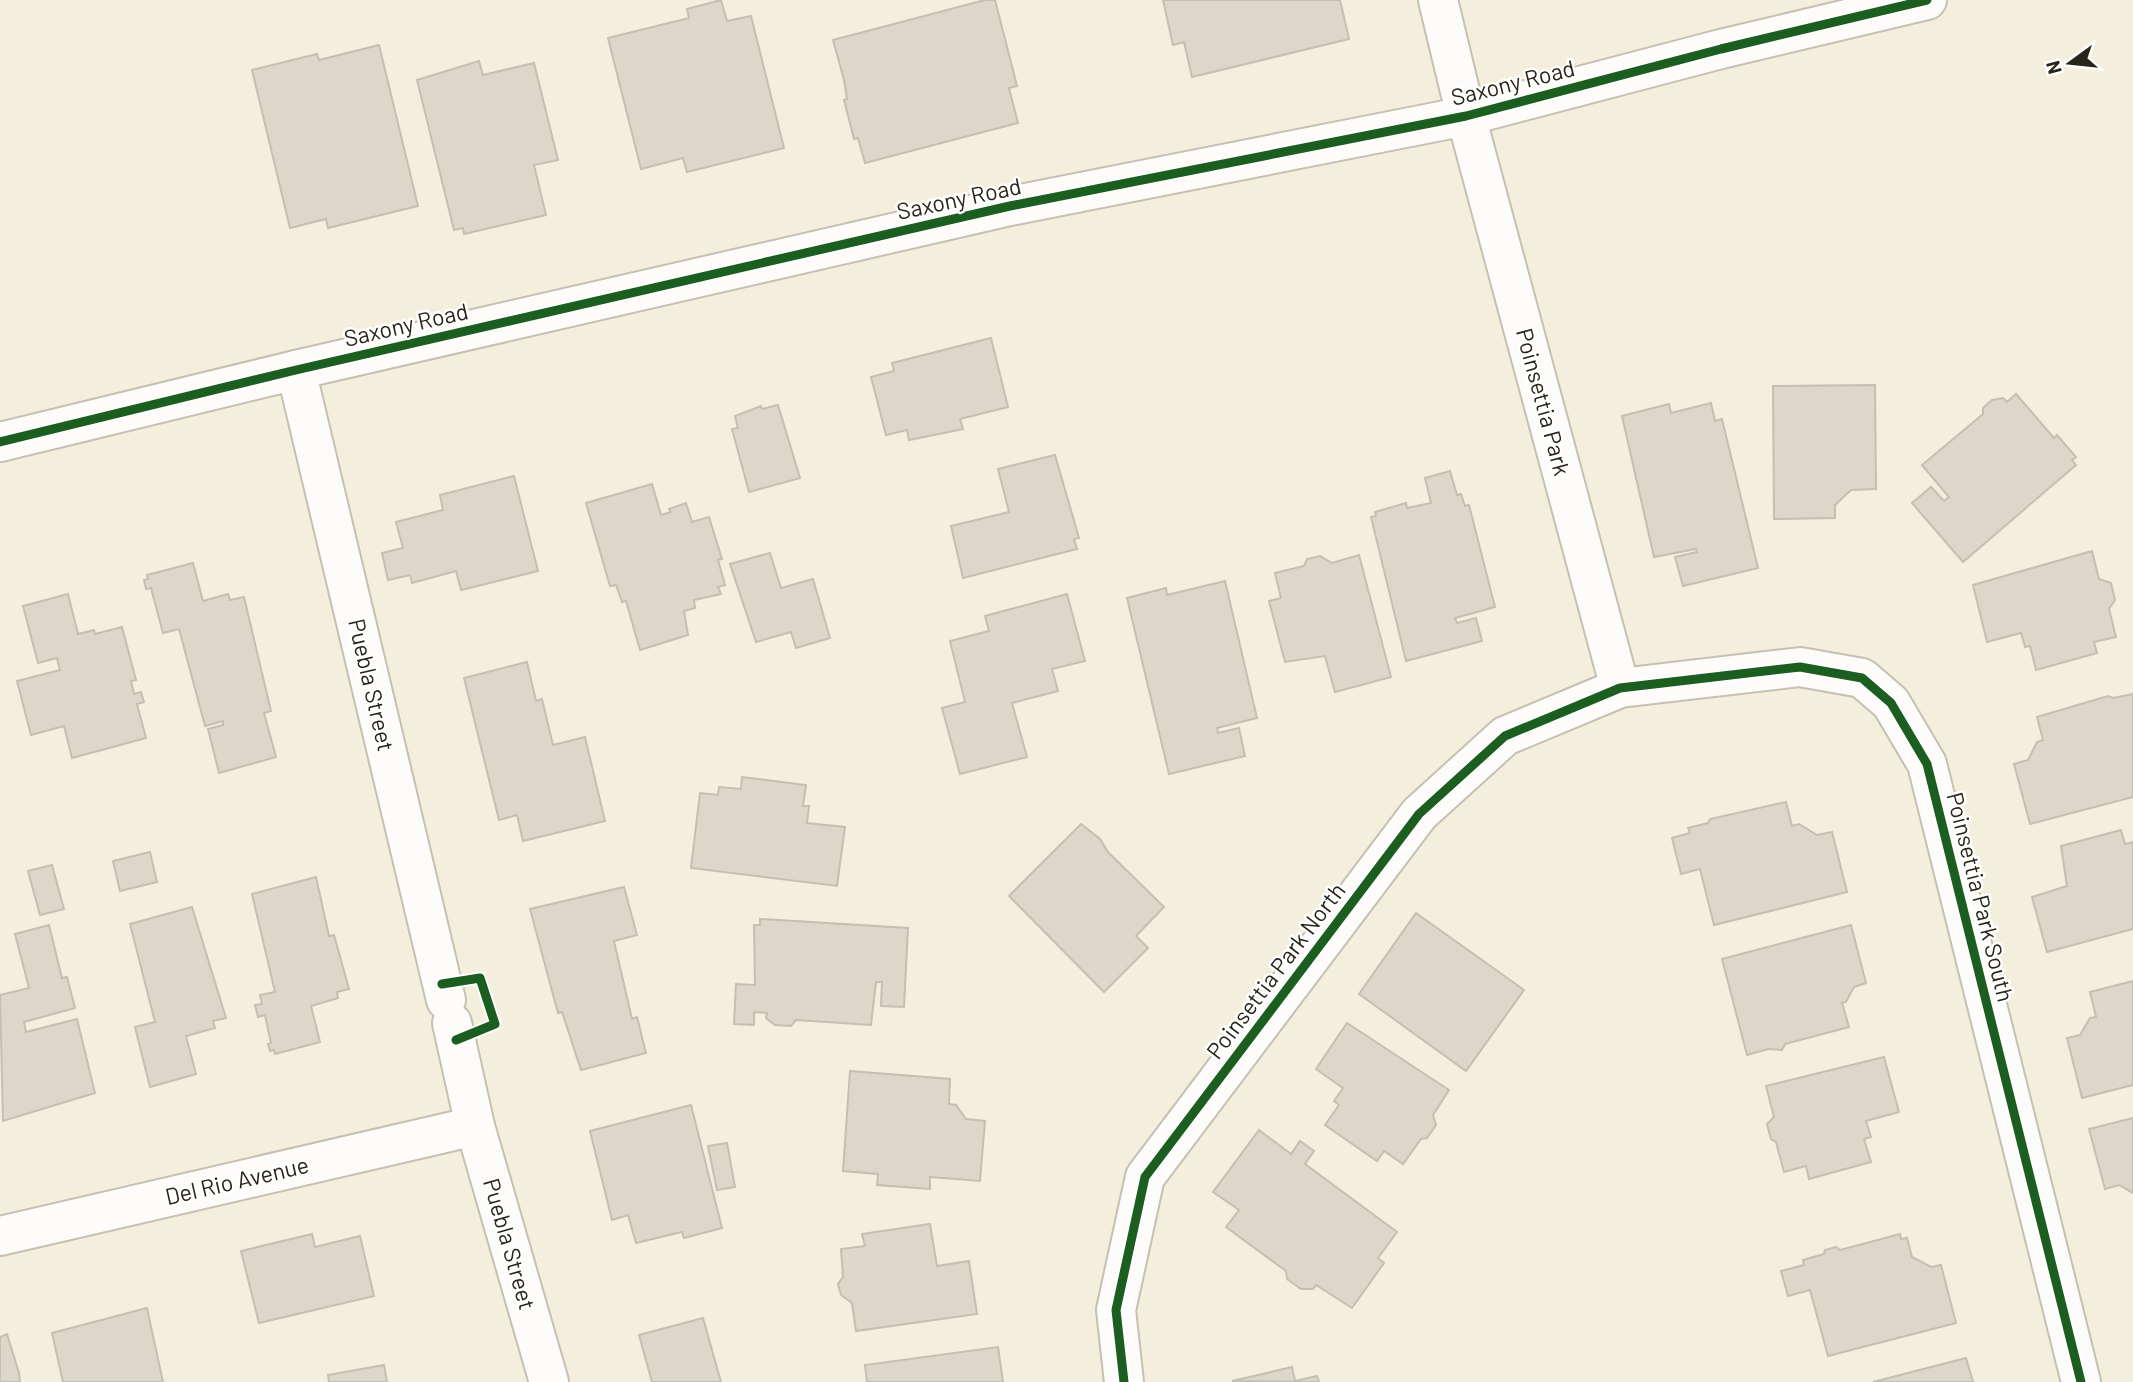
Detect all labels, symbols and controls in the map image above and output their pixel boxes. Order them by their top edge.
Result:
north arrow [2035,28,2105,98]
street label: Saxony Road [1448,53,1577,111]
text: N [2040,58,2066,77]
street label: Saxony Road [894,171,1024,225]
street label: Saxony Road [341,296,471,352]
street label: Poinsettia Park [1511,325,1577,478]
street label: Puebla Street [343,616,401,754]
street label: Poinsettia Park South [1941,789,2021,1004]
street label: Poinsettia Park North [1200,877,1351,1064]
street label: Del Rio Avenue [162,1150,311,1210]
street label: Puebla Street [478,1175,542,1313]

